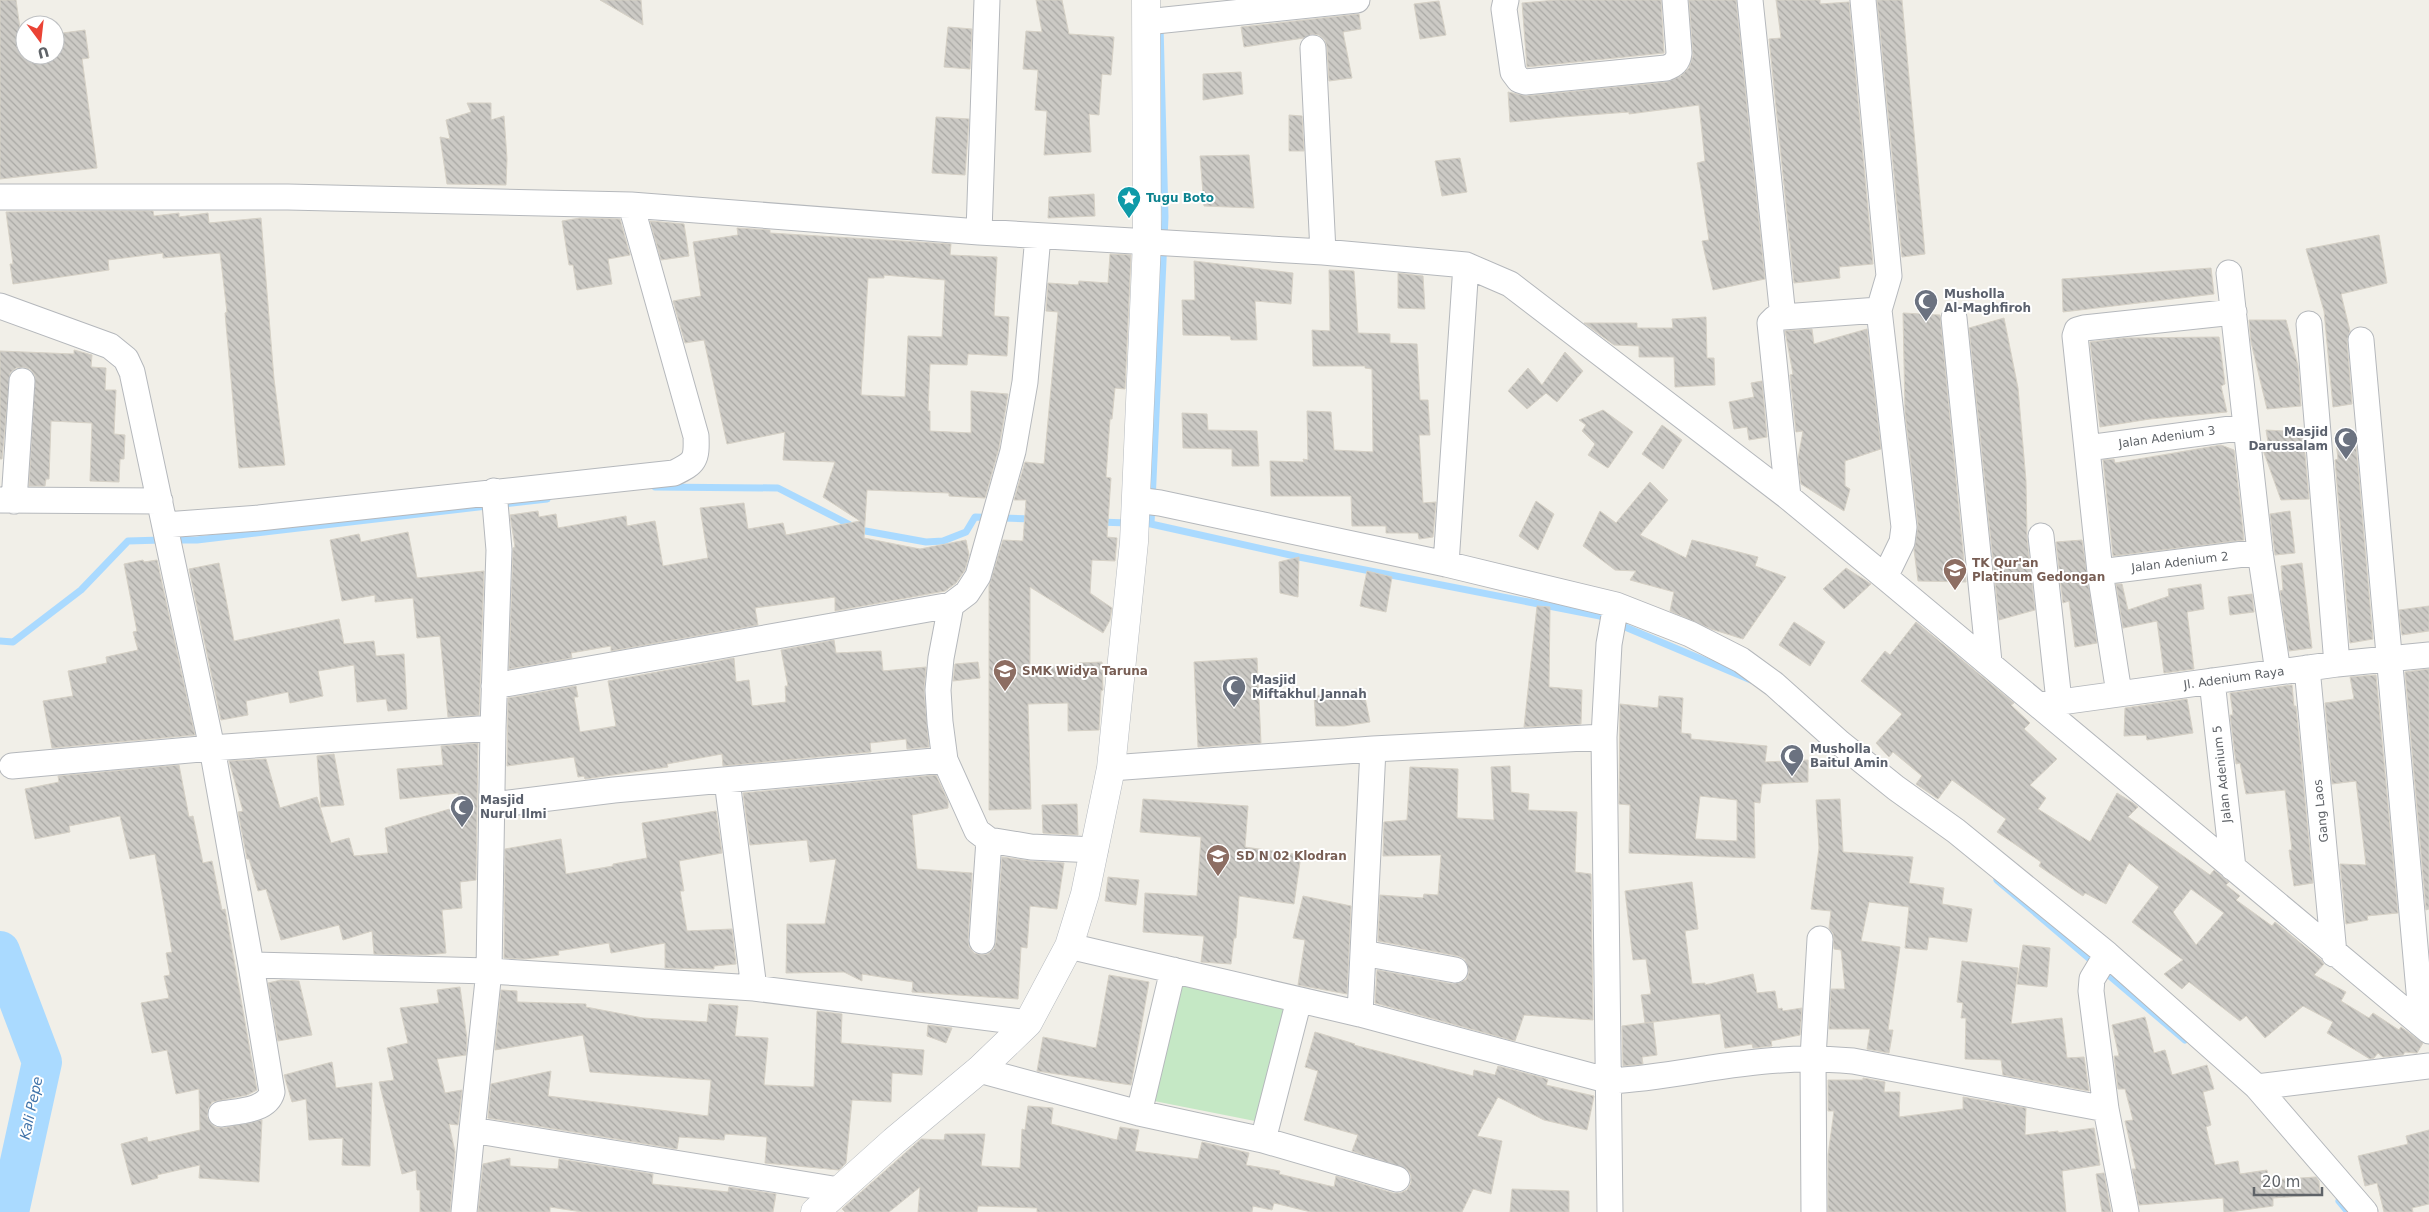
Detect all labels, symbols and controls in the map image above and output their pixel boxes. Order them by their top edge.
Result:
north arrow [15,15,65,65]
text: U [36,43,51,62]
place icon: Tugu Boto [1116,185,1142,219]
place label: Tugu Boto [1146,191,1214,205]
place label: Musholla Al-Maghfiroh [1944,287,2031,315]
mosque icon: Musholla Al-Maghfiroh [1913,288,1939,322]
street label: Jalan Adenium 3 [2117,423,2216,451]
place label: Masjid Darussalam [2248,425,2328,453]
mosque icon: Masjid Darussalam [2333,426,2359,460]
street label: Jalan Adenium 2 [2130,549,2229,575]
place label: TK Qur'an Platinum Gedongan [1972,556,2105,584]
school or university icon: TK Qur'an Platinum Gedongan [1942,557,1968,591]
school or university icon: SMK Widya Taruna [992,658,1018,692]
place label: SMK Widya Taruna [1022,664,1148,678]
street label: Jl. Adenium Raya [2182,664,2285,692]
place label: Masjid Miftakhul Jannah [1252,673,1367,701]
mosque icon: Masjid Miftakhul Jannah [1221,674,1247,708]
street label: Jalan Adenium 5 [2210,725,2234,824]
place label: Musholla Baitul Amin [1810,742,1888,770]
mosque icon: Musholla Baitul Amin [1779,743,1805,777]
street label: Gang Laos [2311,779,2331,843]
place label: Masjid Nurul Ilmi [480,793,547,821]
mosque icon: Masjid Nurul Ilmi [449,794,475,828]
school or university icon: SD N 02 Klodran [1205,843,1231,877]
place label: SD N 02 Klodran [1236,849,1347,863]
water label: Kali Pepe [17,1075,45,1141]
scale bar [2254,1164,2322,1196]
text: 20 m [2262,1173,2300,1191]

